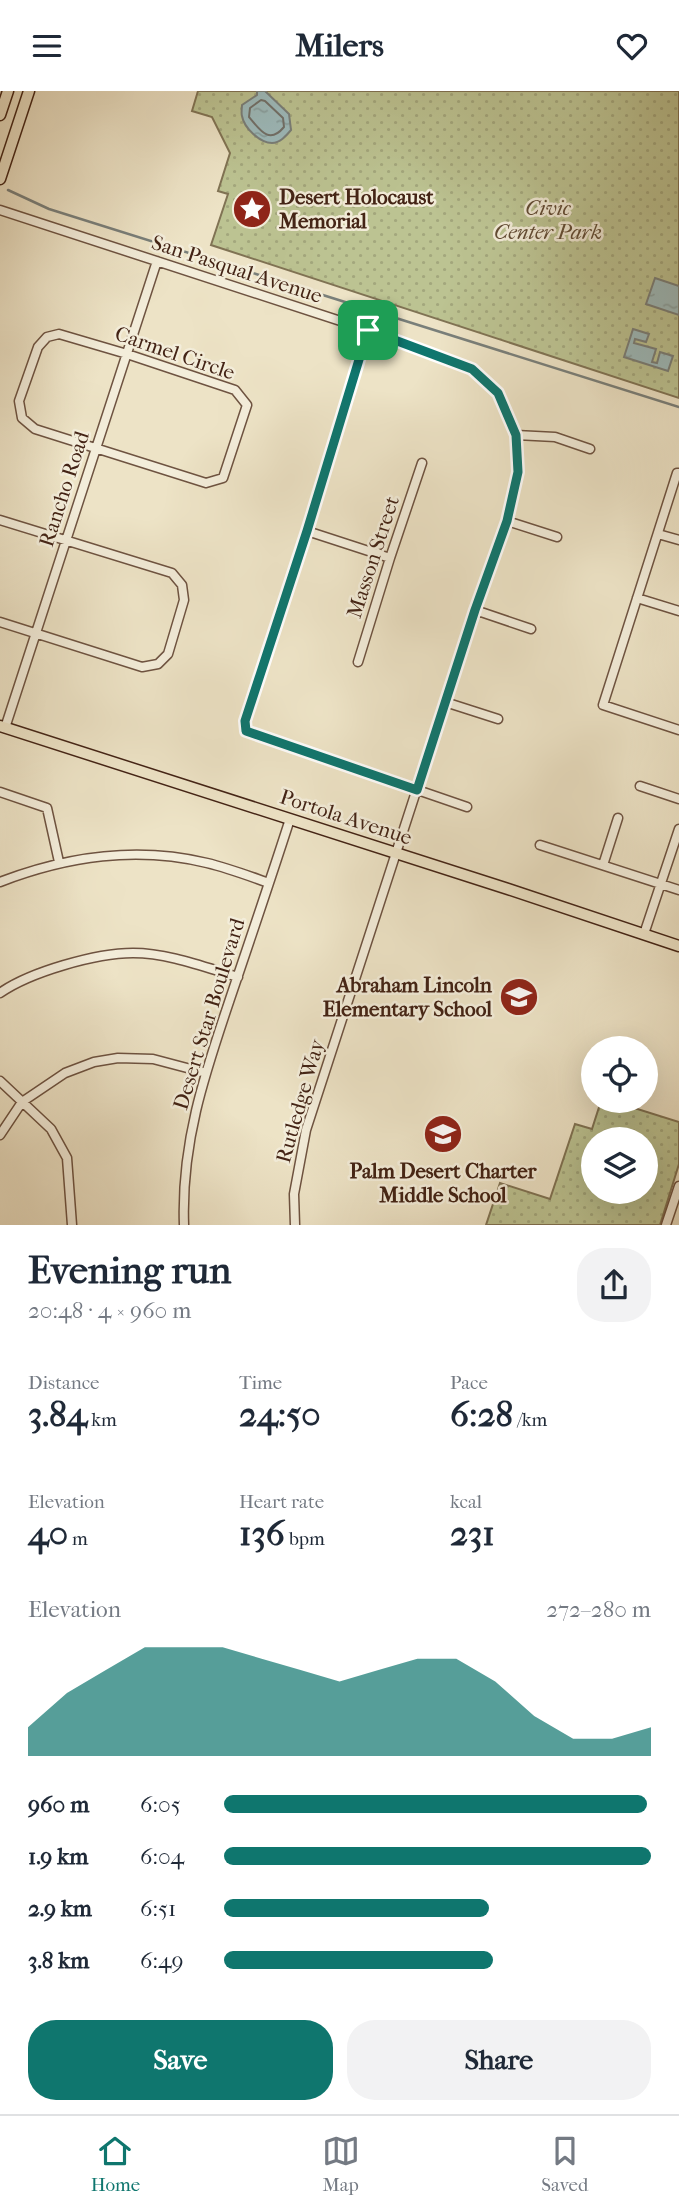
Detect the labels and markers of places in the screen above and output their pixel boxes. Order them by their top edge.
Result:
place label: Desert Holocaust Memorial [278,185,434,233]
place icon: Desert Holocaust Memorial [231,188,273,230]
pin [338,300,398,360]
place label: Abraham Lincoln Elementary School [323,973,493,1021]
school or university icon: Abraham Lincoln Elementary School [498,976,540,1018]
school or university icon: Palm Desert Charter Middle School [422,1113,464,1155]
place label: Palm Desert Charter Middle School [349,1159,538,1207]

